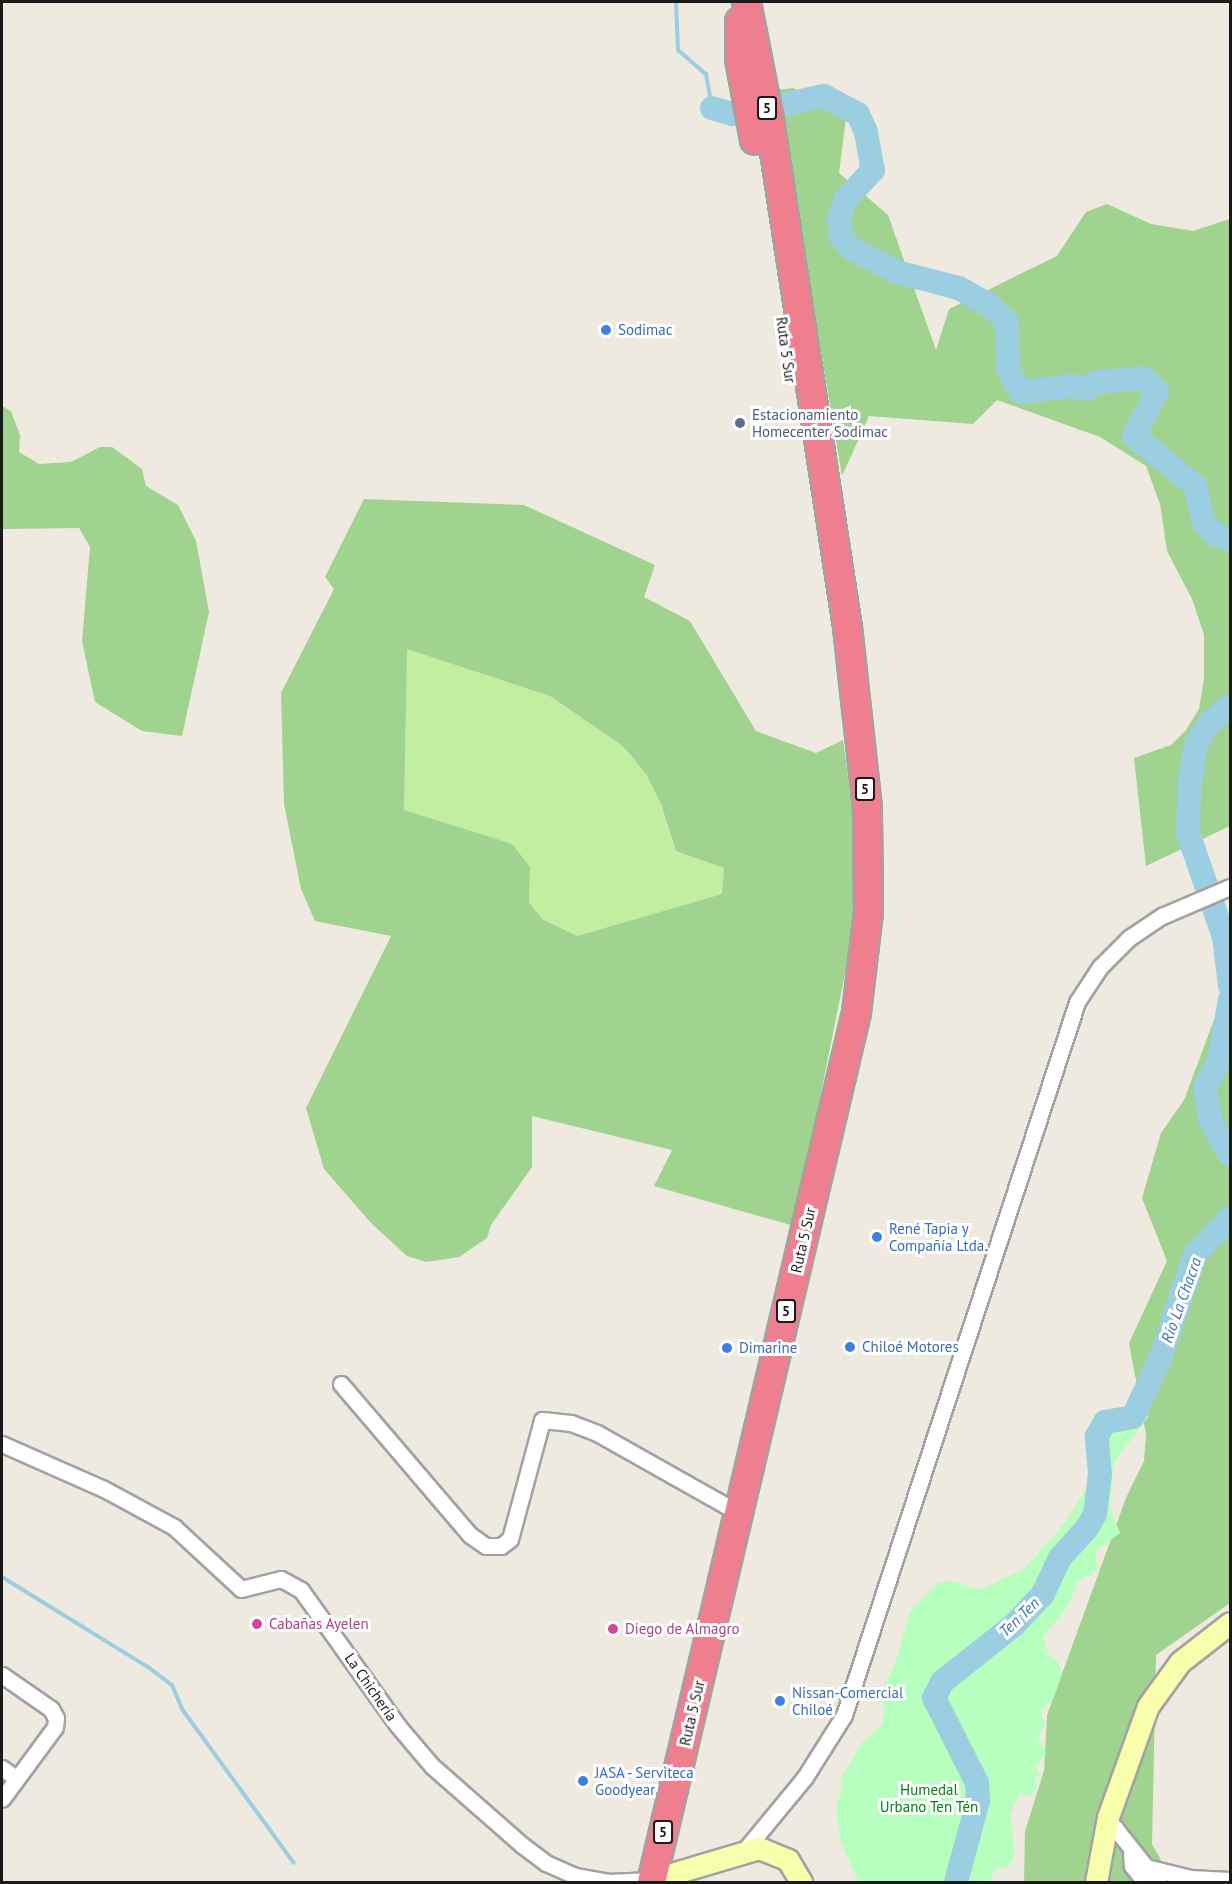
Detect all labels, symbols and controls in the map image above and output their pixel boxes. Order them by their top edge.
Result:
road number: 5 [756,97,777,119]
street label: Ruta 5 Sur [772,316,800,384]
place label: Sodimac [618,321,672,339]
marker: Sodimac [599,323,613,337]
place label: Estacionamiento Homecenter Sodimac [752,405,888,440]
marker: Estacionamiento Homecenter Sodimac [733,416,747,430]
road number: 5 [854,778,876,800]
street label: Ruta 5 Sur [787,1205,819,1275]
place label: René Tapia y Compañía Ltda. [889,1219,987,1254]
marker: René Tapia y Compañía Ltda. [870,1230,884,1244]
water label: Río La Chacra [1157,1255,1205,1345]
road number: 5 [776,1300,796,1322]
place label: Chiloé Motores [862,1338,959,1356]
place label: Dimarine [739,1339,797,1357]
marker: Chiloé Motores [843,1340,857,1354]
marker: Dimarine [720,1341,734,1355]
water label: Ten Ten [995,1593,1043,1641]
place label: Cabañas Ayelen [269,1615,369,1633]
marker: Cabañas Ayelen [250,1617,264,1631]
place label: Diego de Almagro [625,1620,740,1638]
marker: Diego de Almagro [606,1622,620,1636]
street label: La Chichería [341,1650,401,1724]
street label: Ruta 5 Sur [676,1678,708,1748]
place label: Nissan-Comercial Chiloé [792,1683,903,1718]
marker: Nissan-Comercial Chiloé [773,1694,787,1708]
place label: JASA - Serviteca Goodyear [595,1763,697,1798]
marker: JASA - Serviteca Goodyear [576,1774,590,1788]
park label: Humedal Urbano Ten Tén [879,1780,979,1815]
road number: 5 [652,1821,674,1843]

